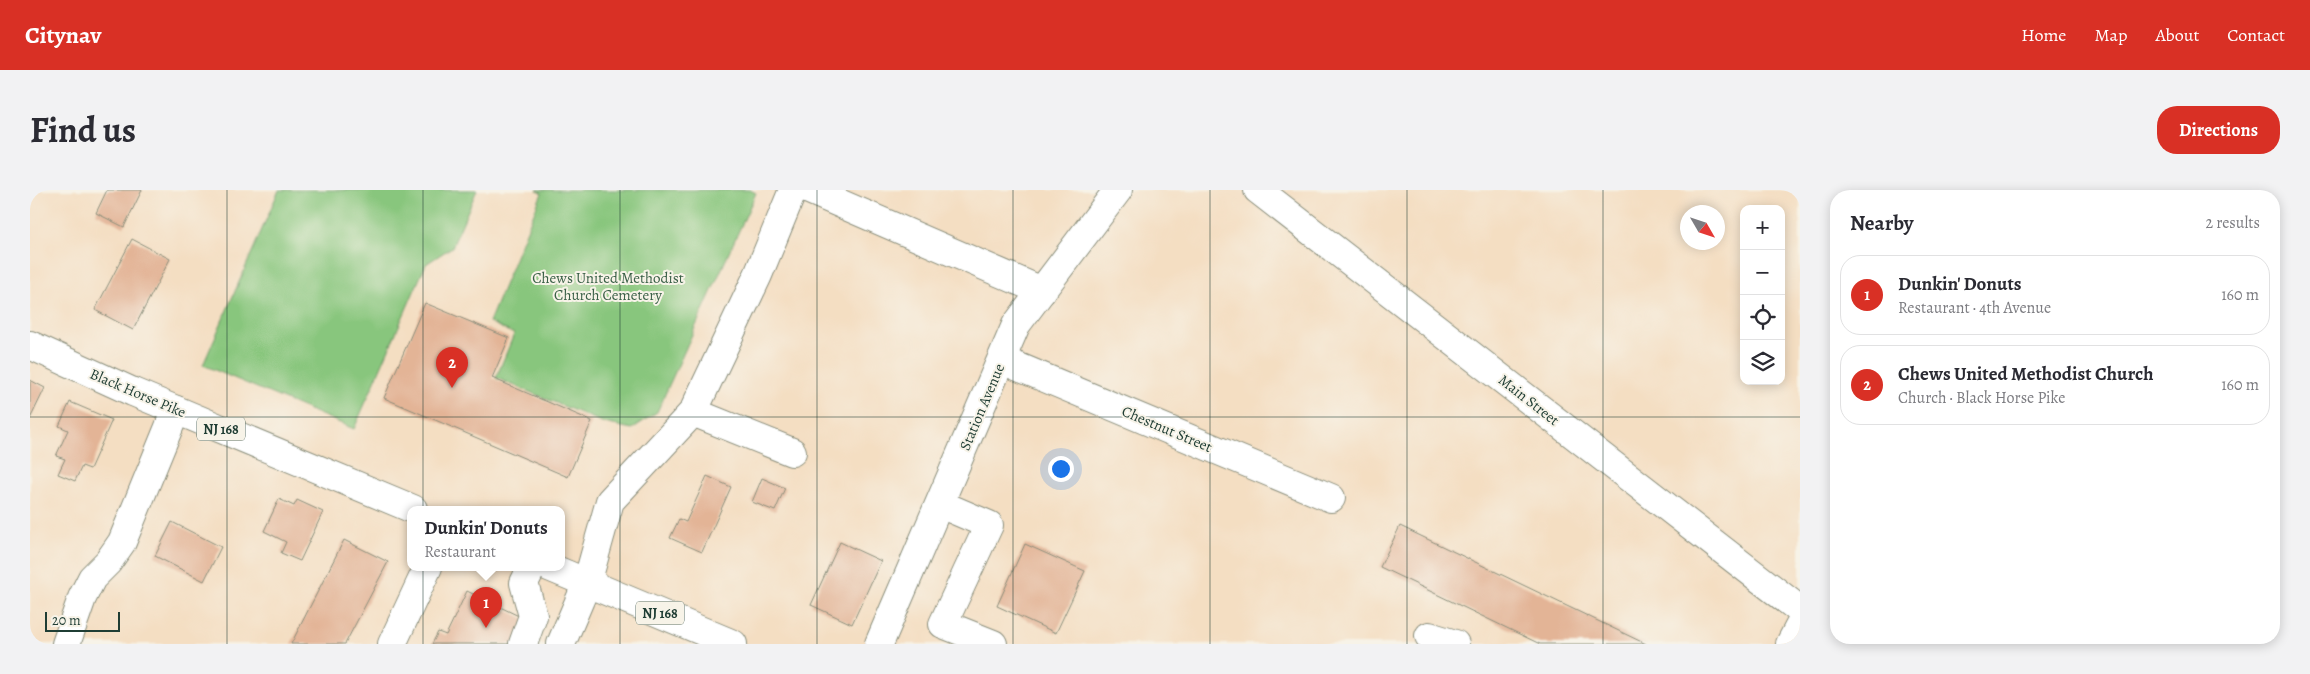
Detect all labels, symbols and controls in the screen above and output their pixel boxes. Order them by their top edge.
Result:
text: Citynav [25,19,101,51]
text: Home [2021,23,2066,47]
text: Map [2094,23,2127,47]
text: About [2155,23,2199,47]
text: Contact [2227,23,2285,47]
text: Find us [30,106,136,154]
button: Directions [2157,106,2280,154]
north arrow [1680,205,1725,250]
map controls [1740,205,1785,385]
button: + [1740,205,1785,250]
text: Nearby [1850,209,1913,237]
text: 2 results [2205,212,2260,234]
button: − [1740,250,1785,295]
park label: Chews United Methodist Church Cemetery [532,268,684,305]
text: Dunkin' Donuts [1898,271,2021,297]
text: 1 [1864,284,1870,306]
text: 160 m [2221,284,2259,306]
button: locate [1740,295,1785,340]
text: Restaurant · 4th Avenue [1898,297,2051,319]
button: layers [1740,340,1785,385]
pin: 2 [436,347,468,388]
street label: Station Avenue [955,360,1009,453]
text: Chews United Methodist Church [1898,361,2154,387]
street label: Black Horse Pike [87,364,189,422]
street label: Main Street [1495,370,1564,430]
text: 2 [1863,374,1871,396]
text: 160 m [2221,374,2259,396]
text: Church · Black Horse Pike [1898,387,2065,409]
street label: Chestnut Street [1119,401,1215,457]
road number: NJ 168 [197,418,245,440]
your location [1048,456,1074,482]
popup [407,506,565,571]
text: Dunkin' Donuts [424,515,548,541]
text: Restaurant [424,541,496,563]
pin: 1 [470,587,502,628]
road number: NJ 168 [636,602,684,624]
scale bar [45,609,120,632]
text: 20 m [52,611,81,630]

